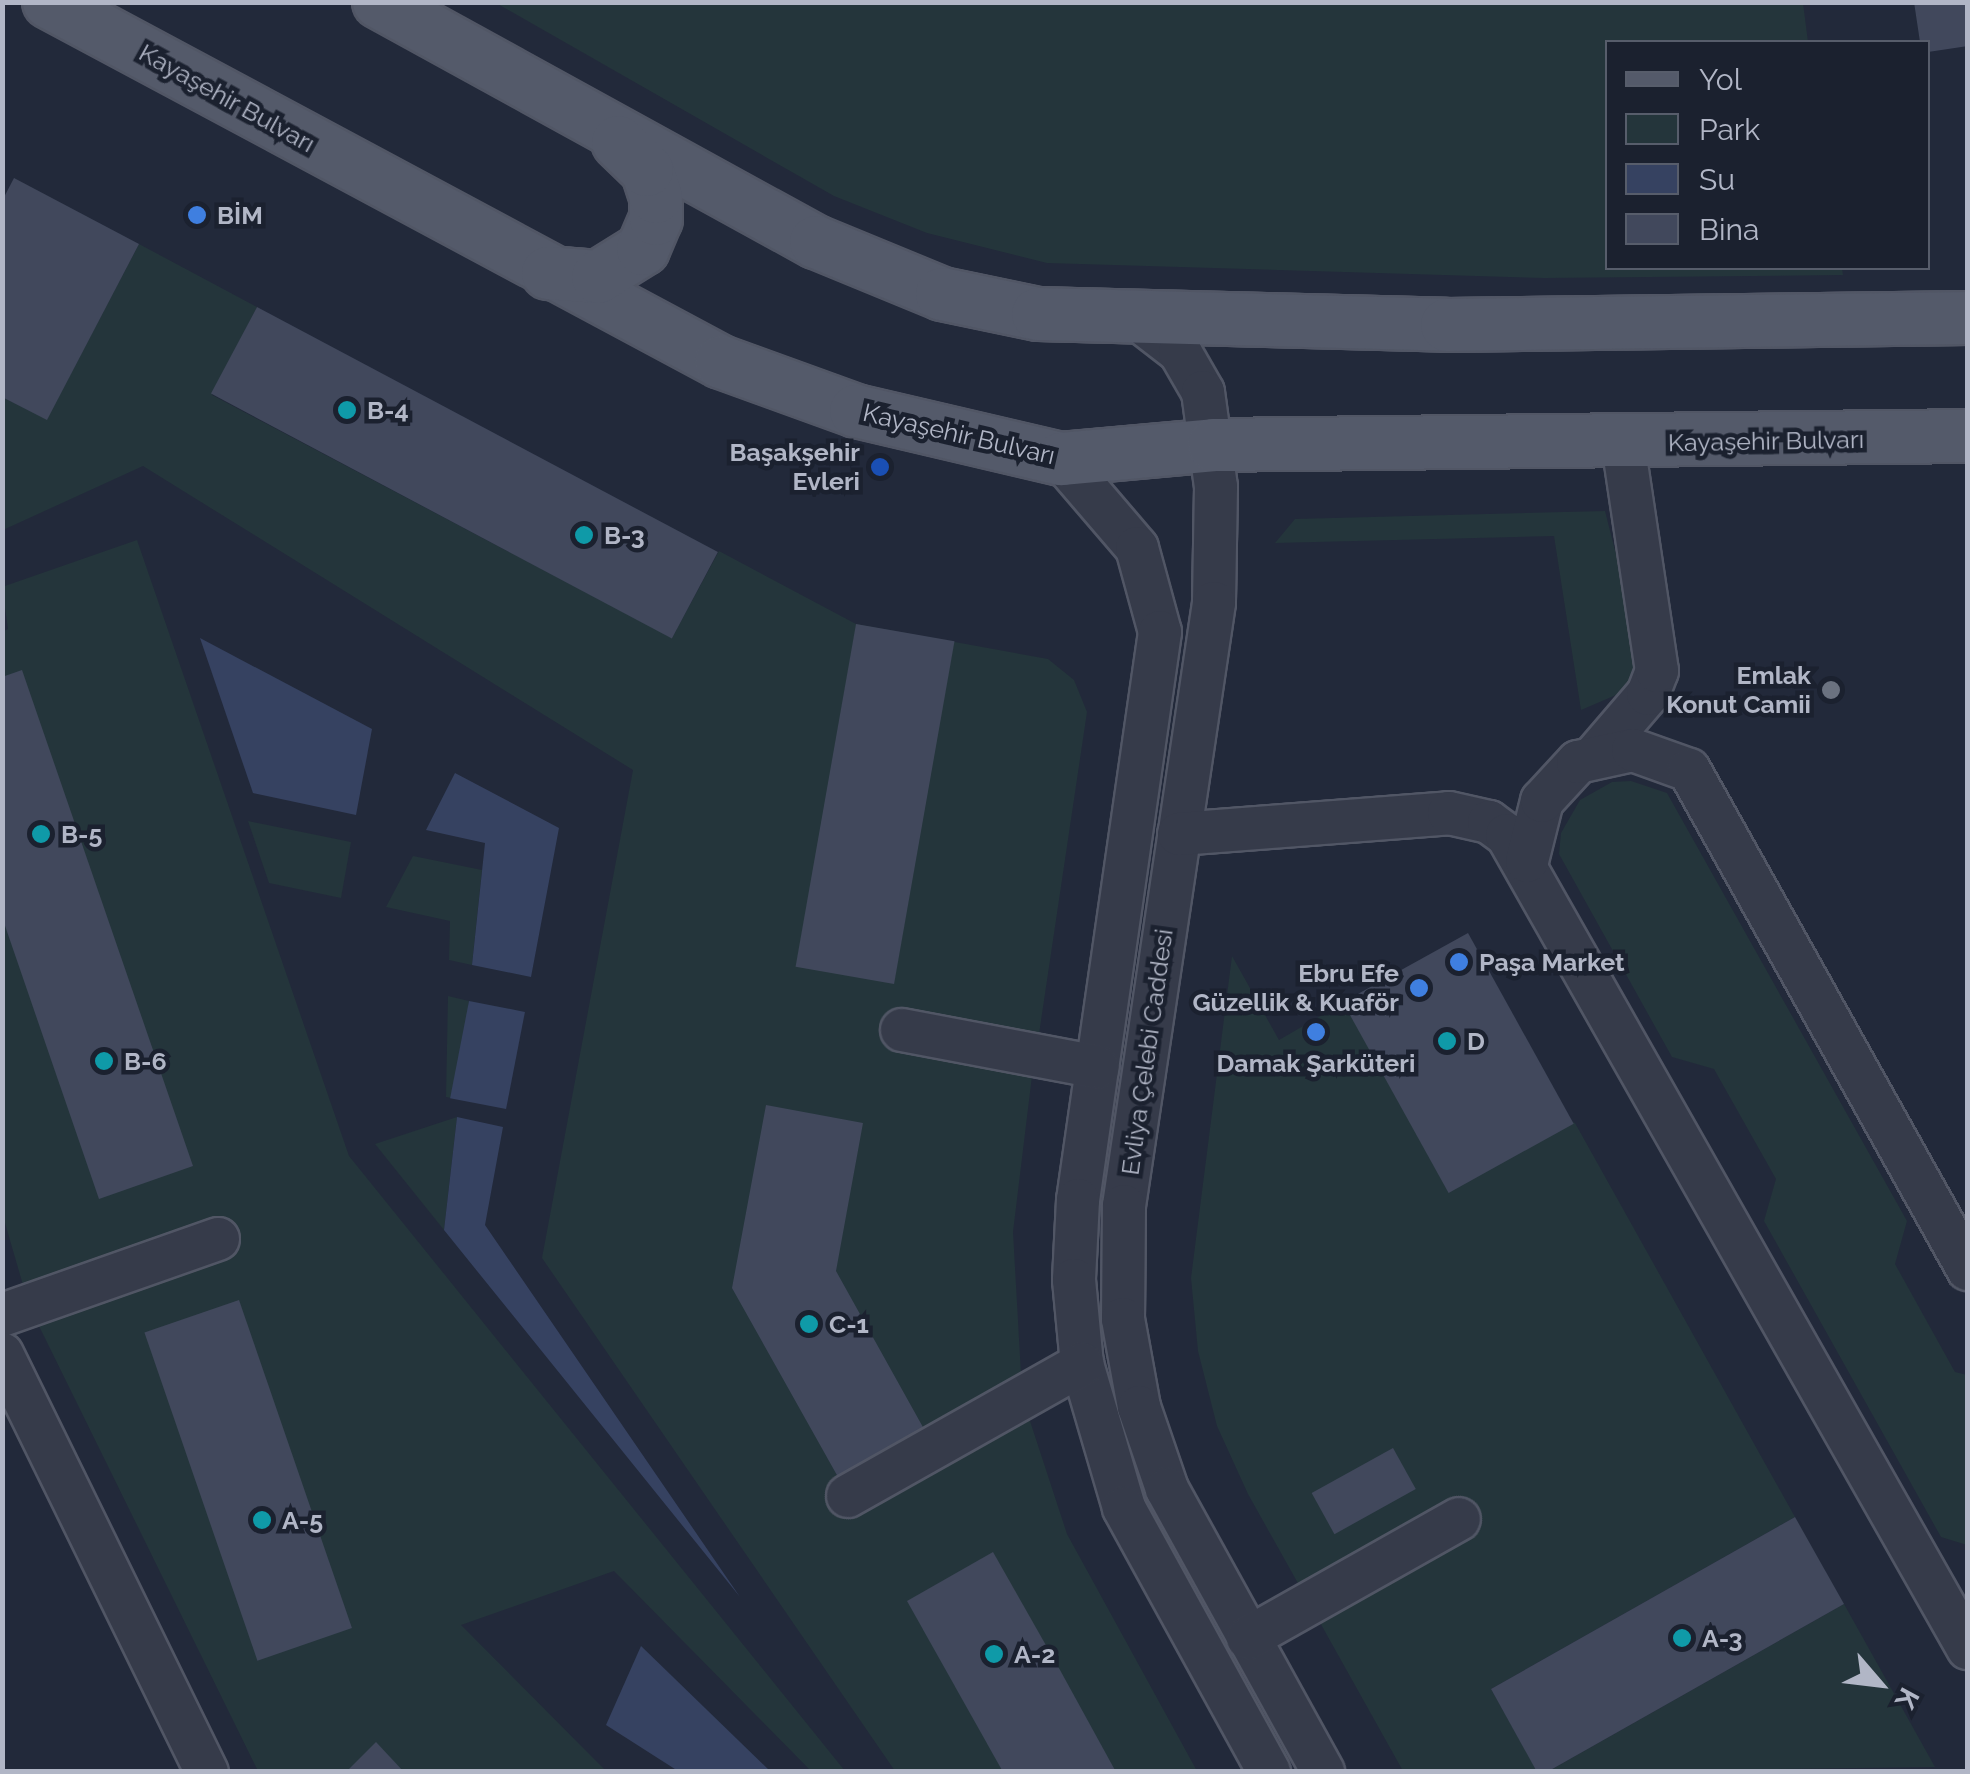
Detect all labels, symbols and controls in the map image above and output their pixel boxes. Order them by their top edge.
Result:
street label: Kayaşehir Bulvarı [134,37,320,159]
legend [1605,40,1930,270]
text: Yol [1699,62,1742,97]
text: Park [1699,112,1760,147]
text: Su [1699,162,1735,197]
place label: BİM [217,200,263,230]
marker: BİM [186,204,208,226]
text: Bina [1699,212,1759,247]
place label: B-4 [367,395,409,425]
street label: Kayaşehir Bulvarı [860,397,1058,471]
marker: B-4 [336,399,358,421]
street label: Kayaşehir Bulvarı [1667,424,1865,458]
place label: Başakşehir Evleri [730,438,860,497]
marker: Başakşehir Evleri [869,456,891,478]
place label: B-3 [604,520,645,550]
marker: B-3 [573,524,595,546]
place label: Emlak Konut Camii [1666,661,1811,720]
marker: Emlak Konut Camii [1820,679,1842,701]
place label: B-5 [61,819,102,849]
marker: B-5 [30,823,52,845]
street label: Evliya Çelebi Caddesi [1115,927,1179,1177]
place label: Paşa Market [1479,947,1625,977]
marker: Paşa Market [1448,951,1470,973]
place label: Ebru Efe Güzellik & Kuaför [1192,959,1399,1018]
marker: Ebru Efe Güzellik & Kuaför [1408,977,1430,999]
marker: Damak Şarküteri [1305,1021,1327,1043]
place label: D [1467,1026,1485,1056]
marker: D [1436,1030,1458,1052]
place label: B-6 [124,1046,167,1076]
place label: Damak Şarküteri [1217,1048,1415,1078]
marker: B-6 [93,1050,115,1072]
place label: C-1 [829,1309,869,1339]
marker: C-1 [798,1313,820,1335]
place label: A-5 [282,1505,323,1535]
marker: A-5 [251,1509,273,1531]
place label: A-3 [1702,1623,1743,1653]
marker: A-3 [1671,1627,1693,1649]
north arrow [1830,1634,1930,1734]
place label: A-2 [1014,1639,1055,1669]
marker: A-2 [983,1643,1005,1665]
text: K [1888,1682,1926,1714]

